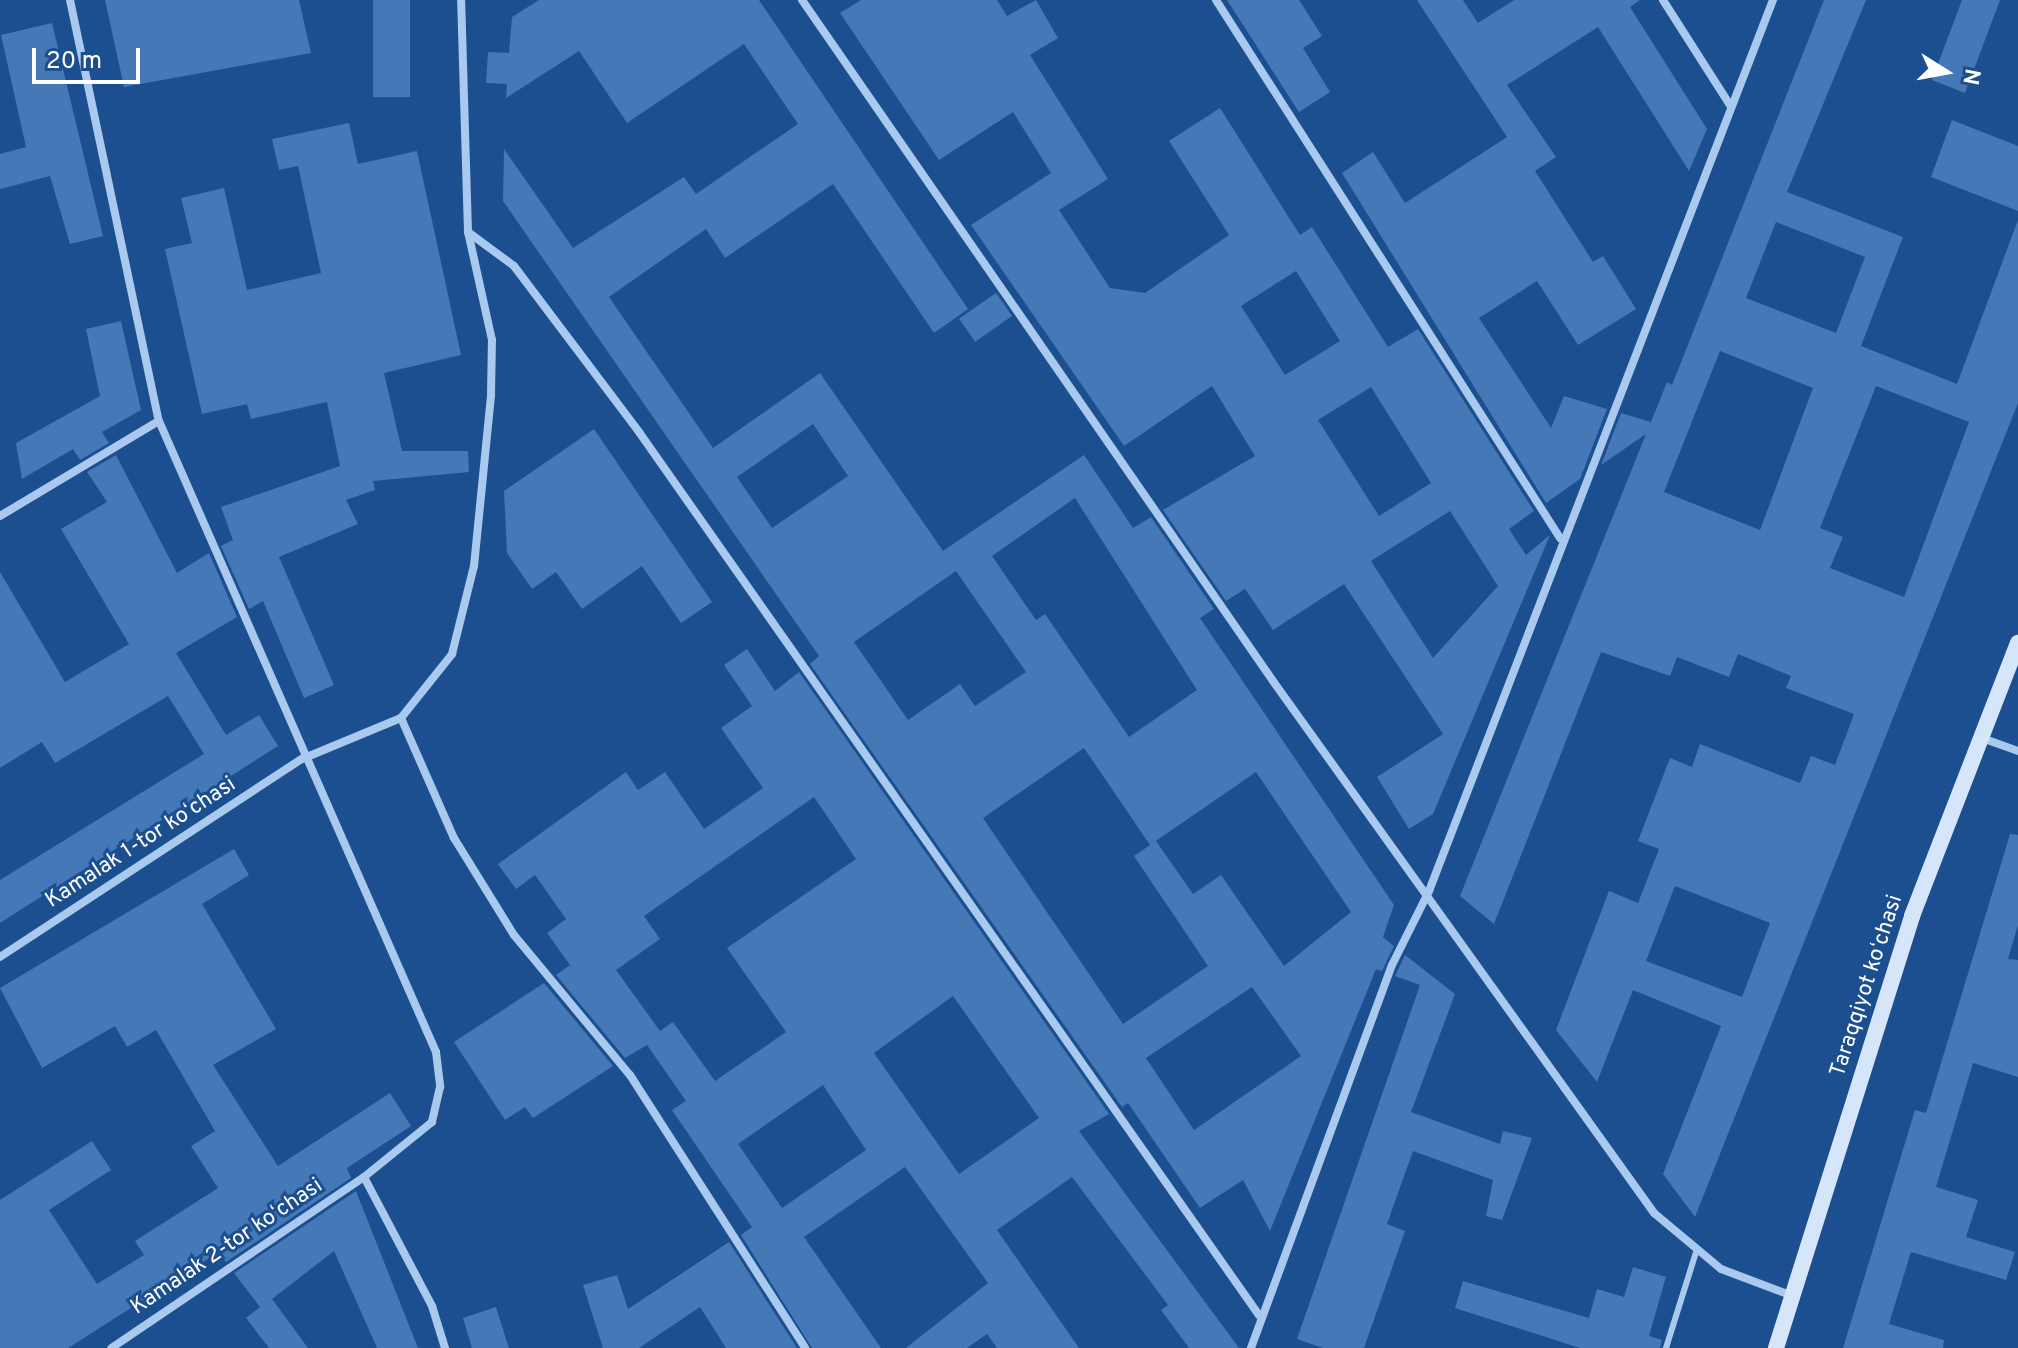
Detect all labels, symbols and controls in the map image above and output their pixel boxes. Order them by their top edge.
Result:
scale bar [36,32,144,82]
north arrow [1906,32,1986,112]
text: 20 m [46,47,102,77]
text: N [1955,66,1985,87]
street label: Kamalak 1-tor koʻchasi [41,772,241,914]
street label: Taraqqiyot koʻchasi [1825,892,1909,1080]
street label: Kamalak 2-tor koʻchasi [126,1173,328,1321]

